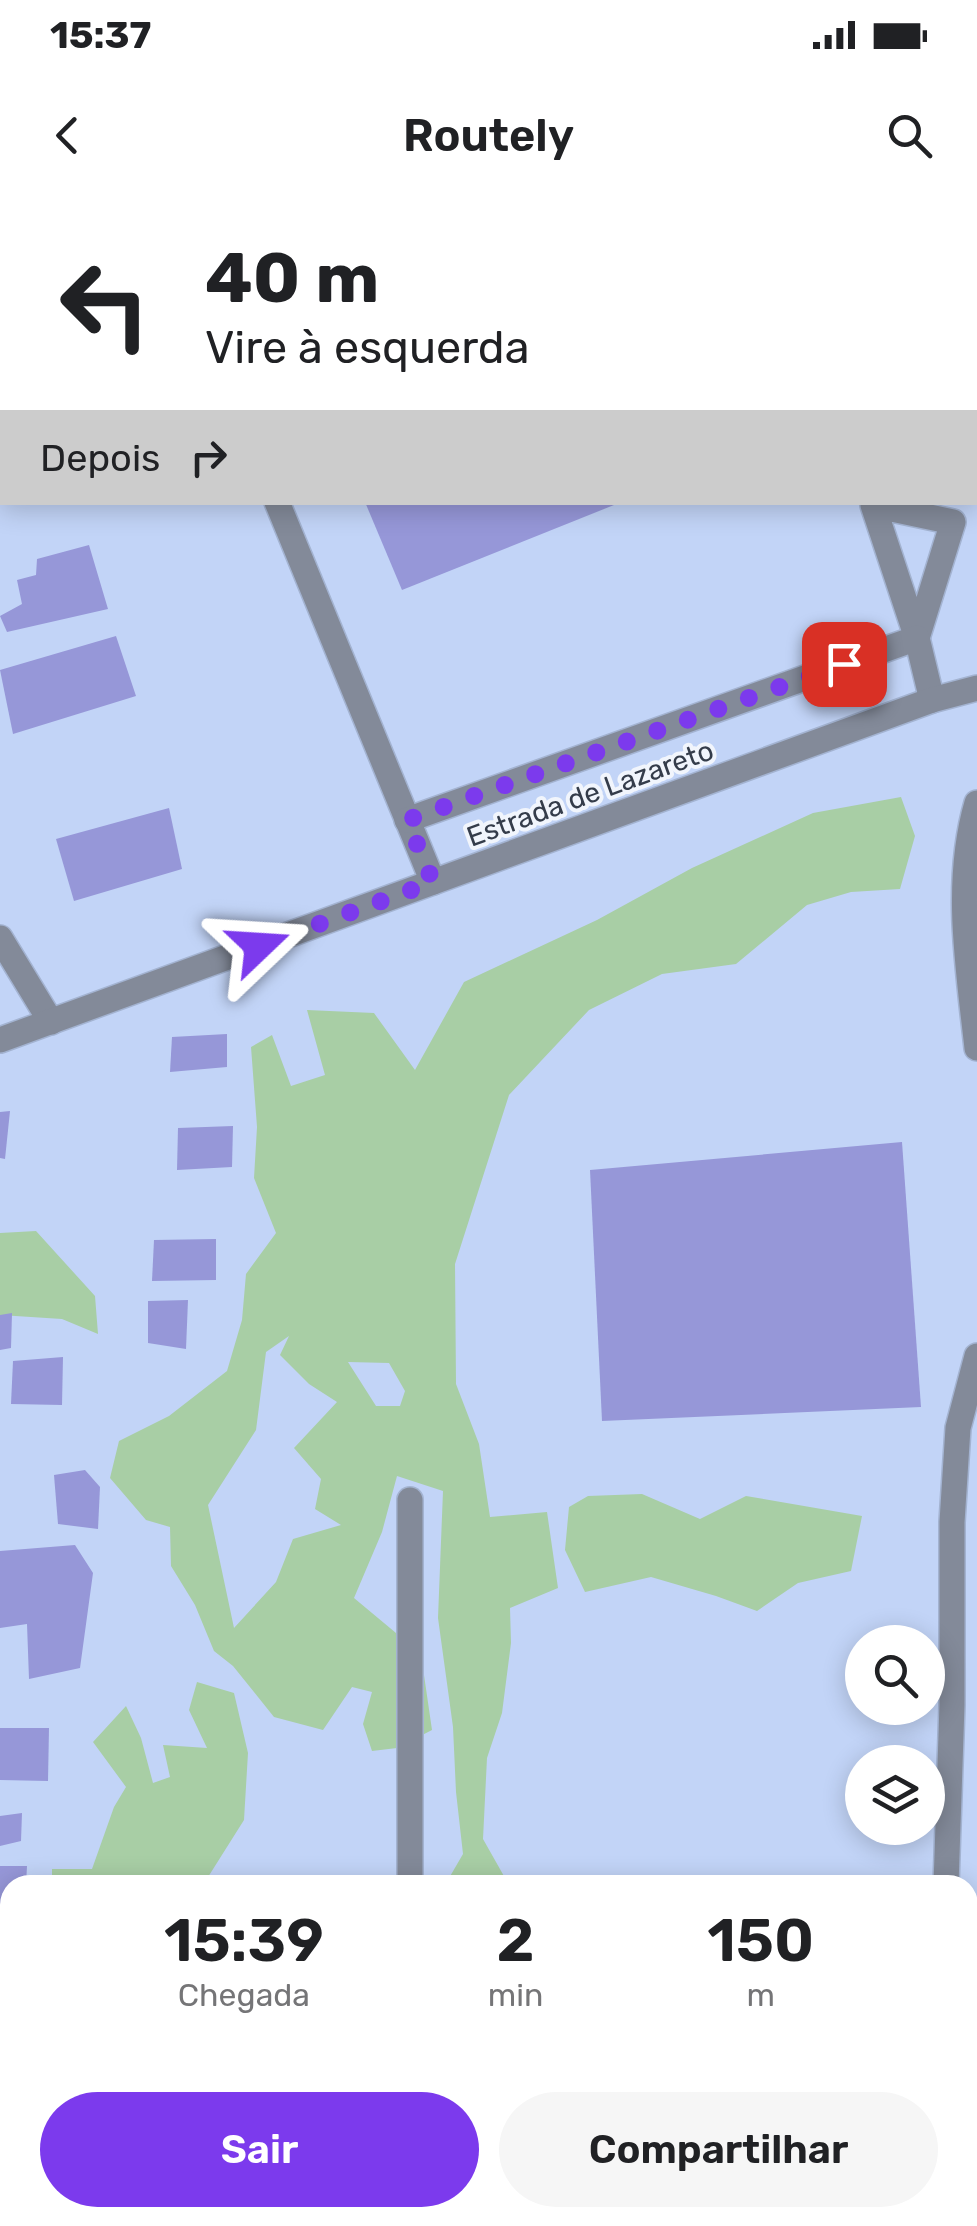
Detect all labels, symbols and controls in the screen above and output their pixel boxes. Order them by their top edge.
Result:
text: 15:37 [50,12,151,58]
icon: back [40,108,95,163]
icon: search [882,108,937,163]
text: Routely [403,109,574,162]
text: 40 m [205,237,379,320]
icon: left [40,240,170,370]
text: Vire à esquerda [205,321,529,374]
icon: right [181,430,236,485]
text: Depois [40,435,161,481]
pin [802,622,887,707]
icon: arrive [817,637,872,692]
street label: Estrada de Lazareto [462,733,718,853]
position arrow [207,894,311,998]
map controls [845,1625,945,1845]
button: search [845,1625,945,1725]
button: layers [845,1745,945,1845]
text: 15:39 [164,1905,324,1976]
text: 2 [497,1905,535,1976]
text: 150 [707,1905,814,1976]
text: Chegada [178,1976,310,2014]
text: min [488,1976,543,2014]
text: m [746,1976,775,2014]
button: Sair [40,2092,479,2207]
button: Compartilhar [499,2092,938,2207]

